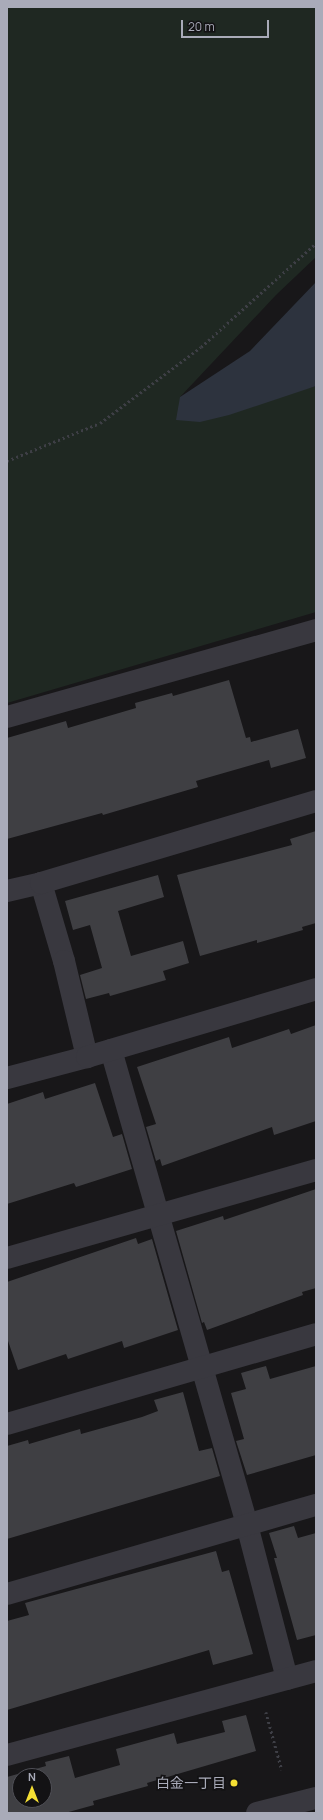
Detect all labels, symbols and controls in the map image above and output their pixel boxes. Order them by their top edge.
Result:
scale bar [183,12,271,38]
text: 20 m [188,18,215,35]
north arrow [12,1768,52,1808]
text: N [28,1769,36,1784]
place label: 白金一丁目 [156,1775,226,1791]
marker: 白金一丁目 [229,1778,239,1788]

